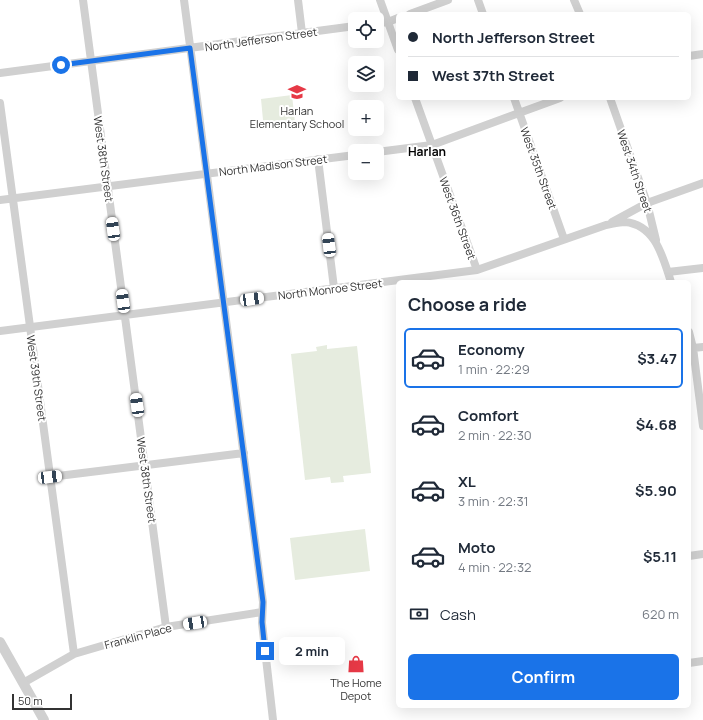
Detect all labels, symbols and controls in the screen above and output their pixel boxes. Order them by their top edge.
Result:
map controls [348,12,384,180]
button: locate [348,12,384,48]
street label: North Jefferson Street [204,24,318,54]
text: North Jefferson Street [432,27,595,48]
route start [52,56,70,74]
button: layers [348,56,384,92]
text: West 37th Street [432,65,555,86]
school or university icon: Harlan Elementary School [287,82,307,102]
button: + [348,100,384,136]
place label: Harlan Elementary School [250,103,344,131]
street label: West 38th Street [91,115,117,203]
street label: West 35th Street [517,125,561,211]
street label: West 34th Street [614,128,656,214]
district label: Harlan [408,143,446,160]
button: − [348,144,384,180]
street label: North Madison Street [218,151,328,179]
street label: West 36th Street [436,175,480,261]
car [105,216,121,242]
car [322,232,336,258]
street label: North Monroe Street [277,275,383,303]
car [115,288,131,314]
car [239,291,265,307]
text: Choose a ride [408,292,527,316]
street label: West 39th Street [24,334,50,422]
text: Economy [458,339,525,360]
icon: car [410,340,446,376]
text: $3.47 [637,348,677,369]
text: 1 min · 22:29 [458,360,530,378]
car [129,392,145,418]
text: Comfort [458,405,519,426]
icon: car [410,406,446,442]
text: $4.68 [636,414,677,435]
text: 2 min · 22:30 [458,426,532,444]
street label: West 38th Street [134,436,160,524]
car [37,470,63,484]
text: XL [458,471,476,492]
icon: car [410,472,446,508]
text: $5.90 [635,480,677,501]
text: 3 min · 22:31 [458,492,529,510]
text: Moto [458,537,495,558]
icon: car [410,538,446,574]
text: $5.11 [643,546,677,567]
text: 4 min · 22:32 [458,558,532,576]
icon: cash [408,603,430,625]
text: Cash [440,604,476,625]
text: 620 m [642,605,679,623]
car [182,615,208,631]
street label: Franklin Place [103,620,174,652]
callout: 2 min [279,637,345,665]
route end [256,642,274,660]
text: 2 min [295,642,329,660]
shop icon: The Home Depot [346,654,366,674]
button: Confirm [408,654,679,700]
place label: The Home Depot [330,675,382,703]
scale bar [12,692,72,711]
text: 50 m [18,693,43,708]

